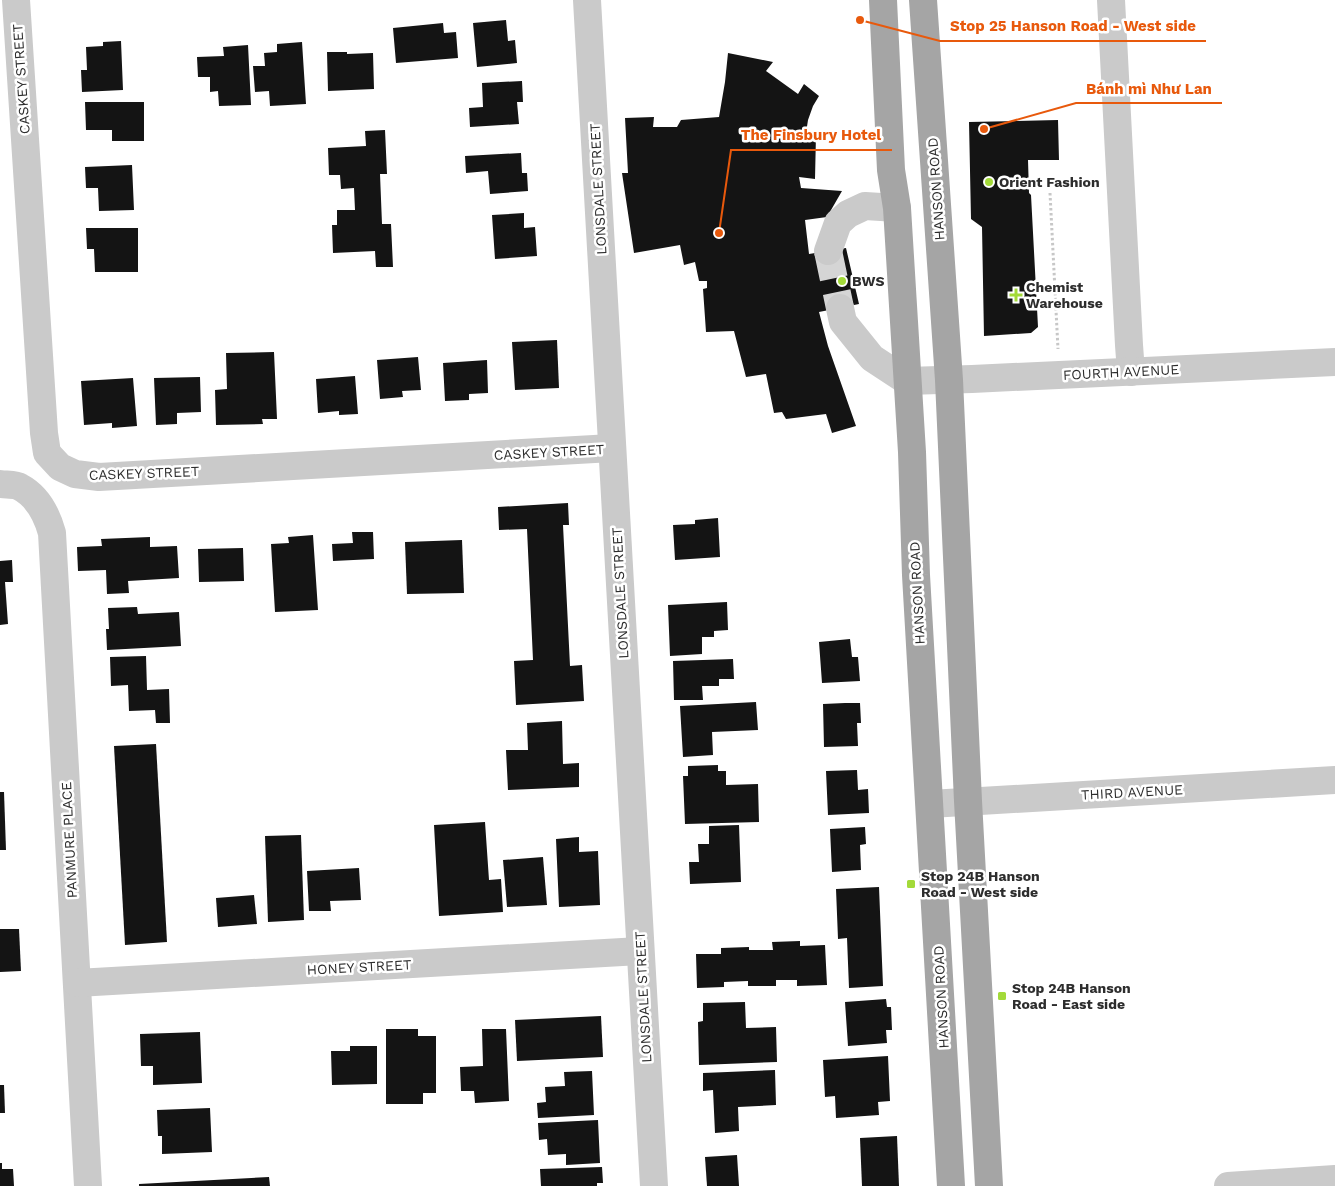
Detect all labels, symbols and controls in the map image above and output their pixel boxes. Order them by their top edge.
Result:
callout: Stop 25 Hanson Road - West side [940,11,1206,41]
text: Stop 25 Hanson Road - West side [950,17,1196,35]
street label: CASKEY STREET [9,23,33,135]
callout: Bánh mì Như Lan [1076,73,1222,103]
text: Bánh mì Như Lan [1086,80,1212,98]
callout: The Finsbury Hotel [731,120,892,150]
street label: LONSDALE STREET [587,122,609,255]
text: The Finsbury Hotel [741,126,881,144]
street label: HANSON ROAD [924,137,948,241]
place label: Orient Fashion [999,174,1100,190]
marker: Orient Fashion [983,176,995,188]
place label: BWS [852,273,885,289]
marker: BWS [836,275,848,287]
place label: Chemist Warehouse [1026,279,1103,311]
marker: Chemist Warehouse [1010,289,1022,301]
street label: FOURTH AVENUE [1063,361,1180,383]
street label: CASKEY STREET [493,441,605,463]
street label: CASKEY STREET [88,463,200,483]
street label: LONSDALE STREET [609,526,631,659]
street label: HANSON ROAD [906,541,928,645]
street label: PANMURE PLACE [58,781,80,899]
street label: THIRD AVENUE [1081,781,1183,803]
place label: Stop 24B Hanson Road - West side [921,868,1040,900]
marker: Stop 24B Hanson Road - West side [905,878,917,890]
street label: LONSDALE STREET [632,930,654,1063]
street label: HANSON ROAD [930,945,952,1049]
street label: HONEY STREET [306,956,412,978]
place label: Stop 24B Hanson Road - East side [1012,980,1131,1012]
marker: Stop 24B Hanson Road - East side [996,990,1008,1002]

